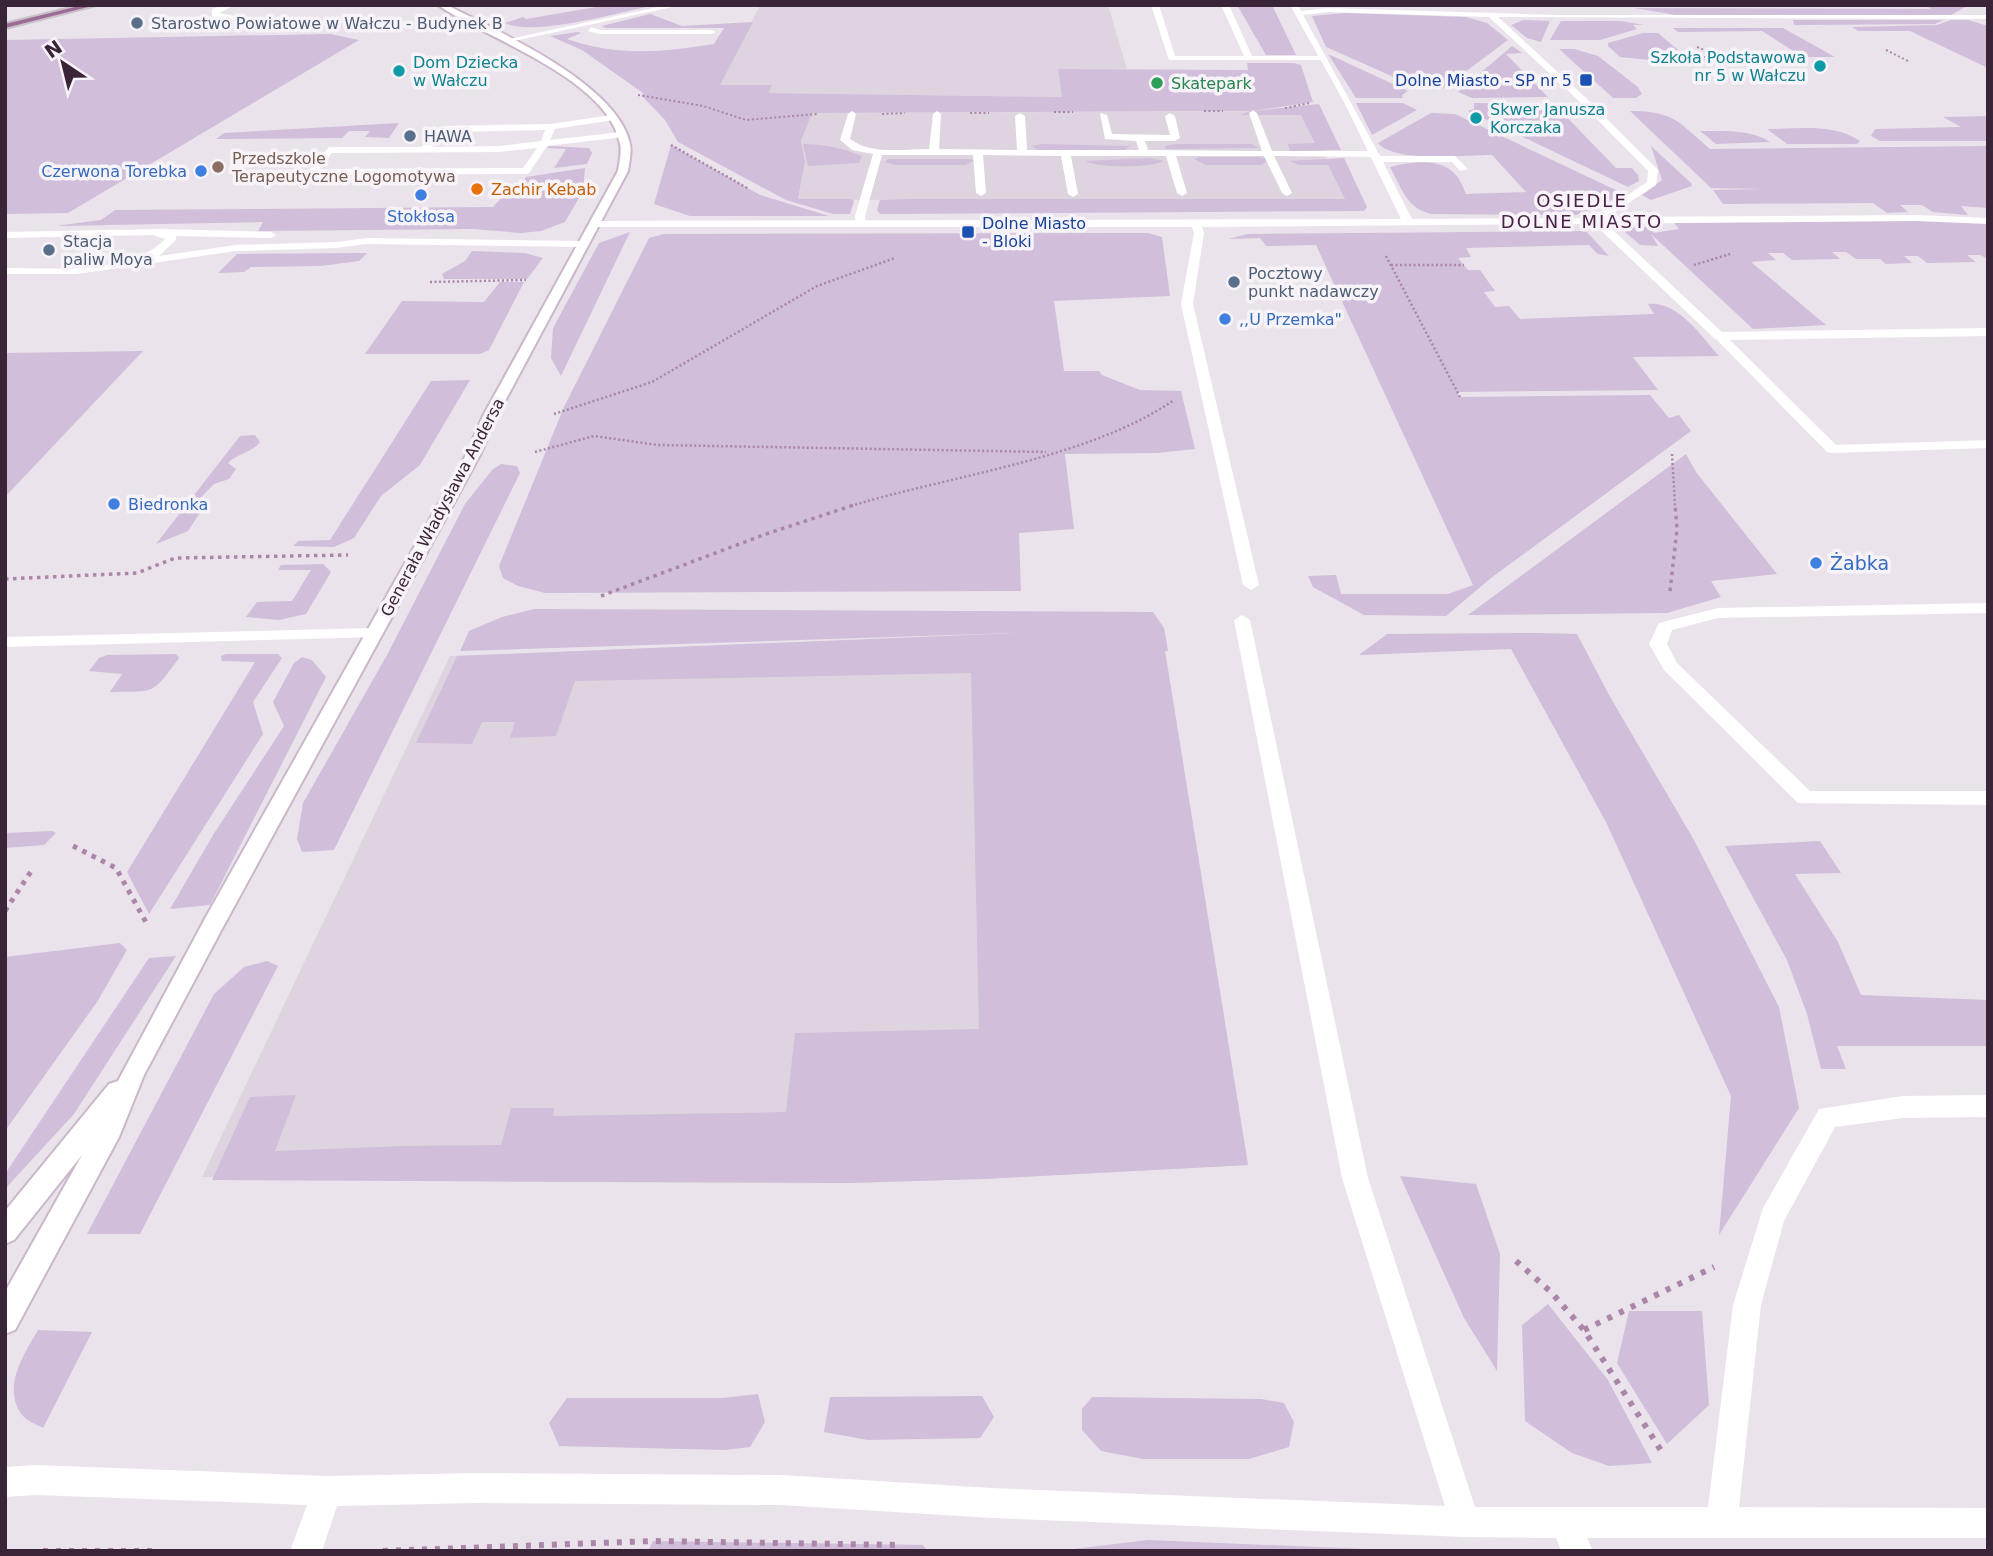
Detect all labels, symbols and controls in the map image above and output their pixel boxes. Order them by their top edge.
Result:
place label: Starostwo Powiatowe w Wałczu - Budynek B [151,14,503,33]
marker: Starostwo Powiatowe w Wałczu - Budynek B [129,15,145,31]
north arrow [28,28,98,98]
text: N [40,36,66,63]
place label: Szkoła Podstawowa nr 5 w Wałczu [1650,48,1806,85]
place label: Dom Dziecka w Wałczu [413,53,518,90]
marker: Szkoła Podstawowa nr 5 w Wałczu [1812,58,1828,74]
marker: Dom Dziecka w Wałczu [391,63,407,79]
place label: Dolne Miasto - SP nr 5 [1395,71,1572,90]
marker: Dolne Miasto - SP nr 5 [1578,72,1594,88]
place label: Skatepark [1171,74,1253,93]
marker: Skatepark [1149,75,1165,91]
place label: Skwer Janusza Korczaka [1490,100,1605,137]
marker: Skwer Janusza Korczaka [1468,110,1484,126]
place label: HAWA [424,127,472,146]
marker: HAWA [402,128,418,144]
place label: Przedszkole Terapeutyczne Logomotywa [231,149,456,186]
marker: Przedszkole Terapeutyczne Logomotywa [210,159,226,175]
place label: Czerwona Torebka [41,162,187,181]
marker: Czerwona Torebka [193,163,209,179]
place label: Zachir Kebab [491,180,596,199]
marker: Zachir Kebab [469,181,485,197]
marker: Stokłosa [413,187,429,203]
district label: OSIEDLE DOLNE MIASTO [1501,190,1663,232]
place label: Stokłosa [387,207,455,226]
place label: Dolne Miasto - Bloki [982,214,1086,251]
marker: Dolne Miasto - Bloki [960,224,976,240]
place label: Stacja paliw Moya [63,232,153,269]
marker: Stacja paliw Moya [41,242,57,258]
place label: Pocztowy punkt nadawczy [1248,264,1379,301]
marker: Pocztowy punkt nadawczy [1226,274,1242,290]
place label: ,,U Przemka" [1239,310,1342,329]
marker: ,,U Przemka" [1217,311,1233,327]
street label: Generała Władysława Andersa [377,395,508,620]
place label: Biedronka [128,495,208,514]
marker: Biedronka [106,496,122,512]
place label: Żabka [1830,552,1889,574]
marker: Żabka [1808,555,1824,571]

